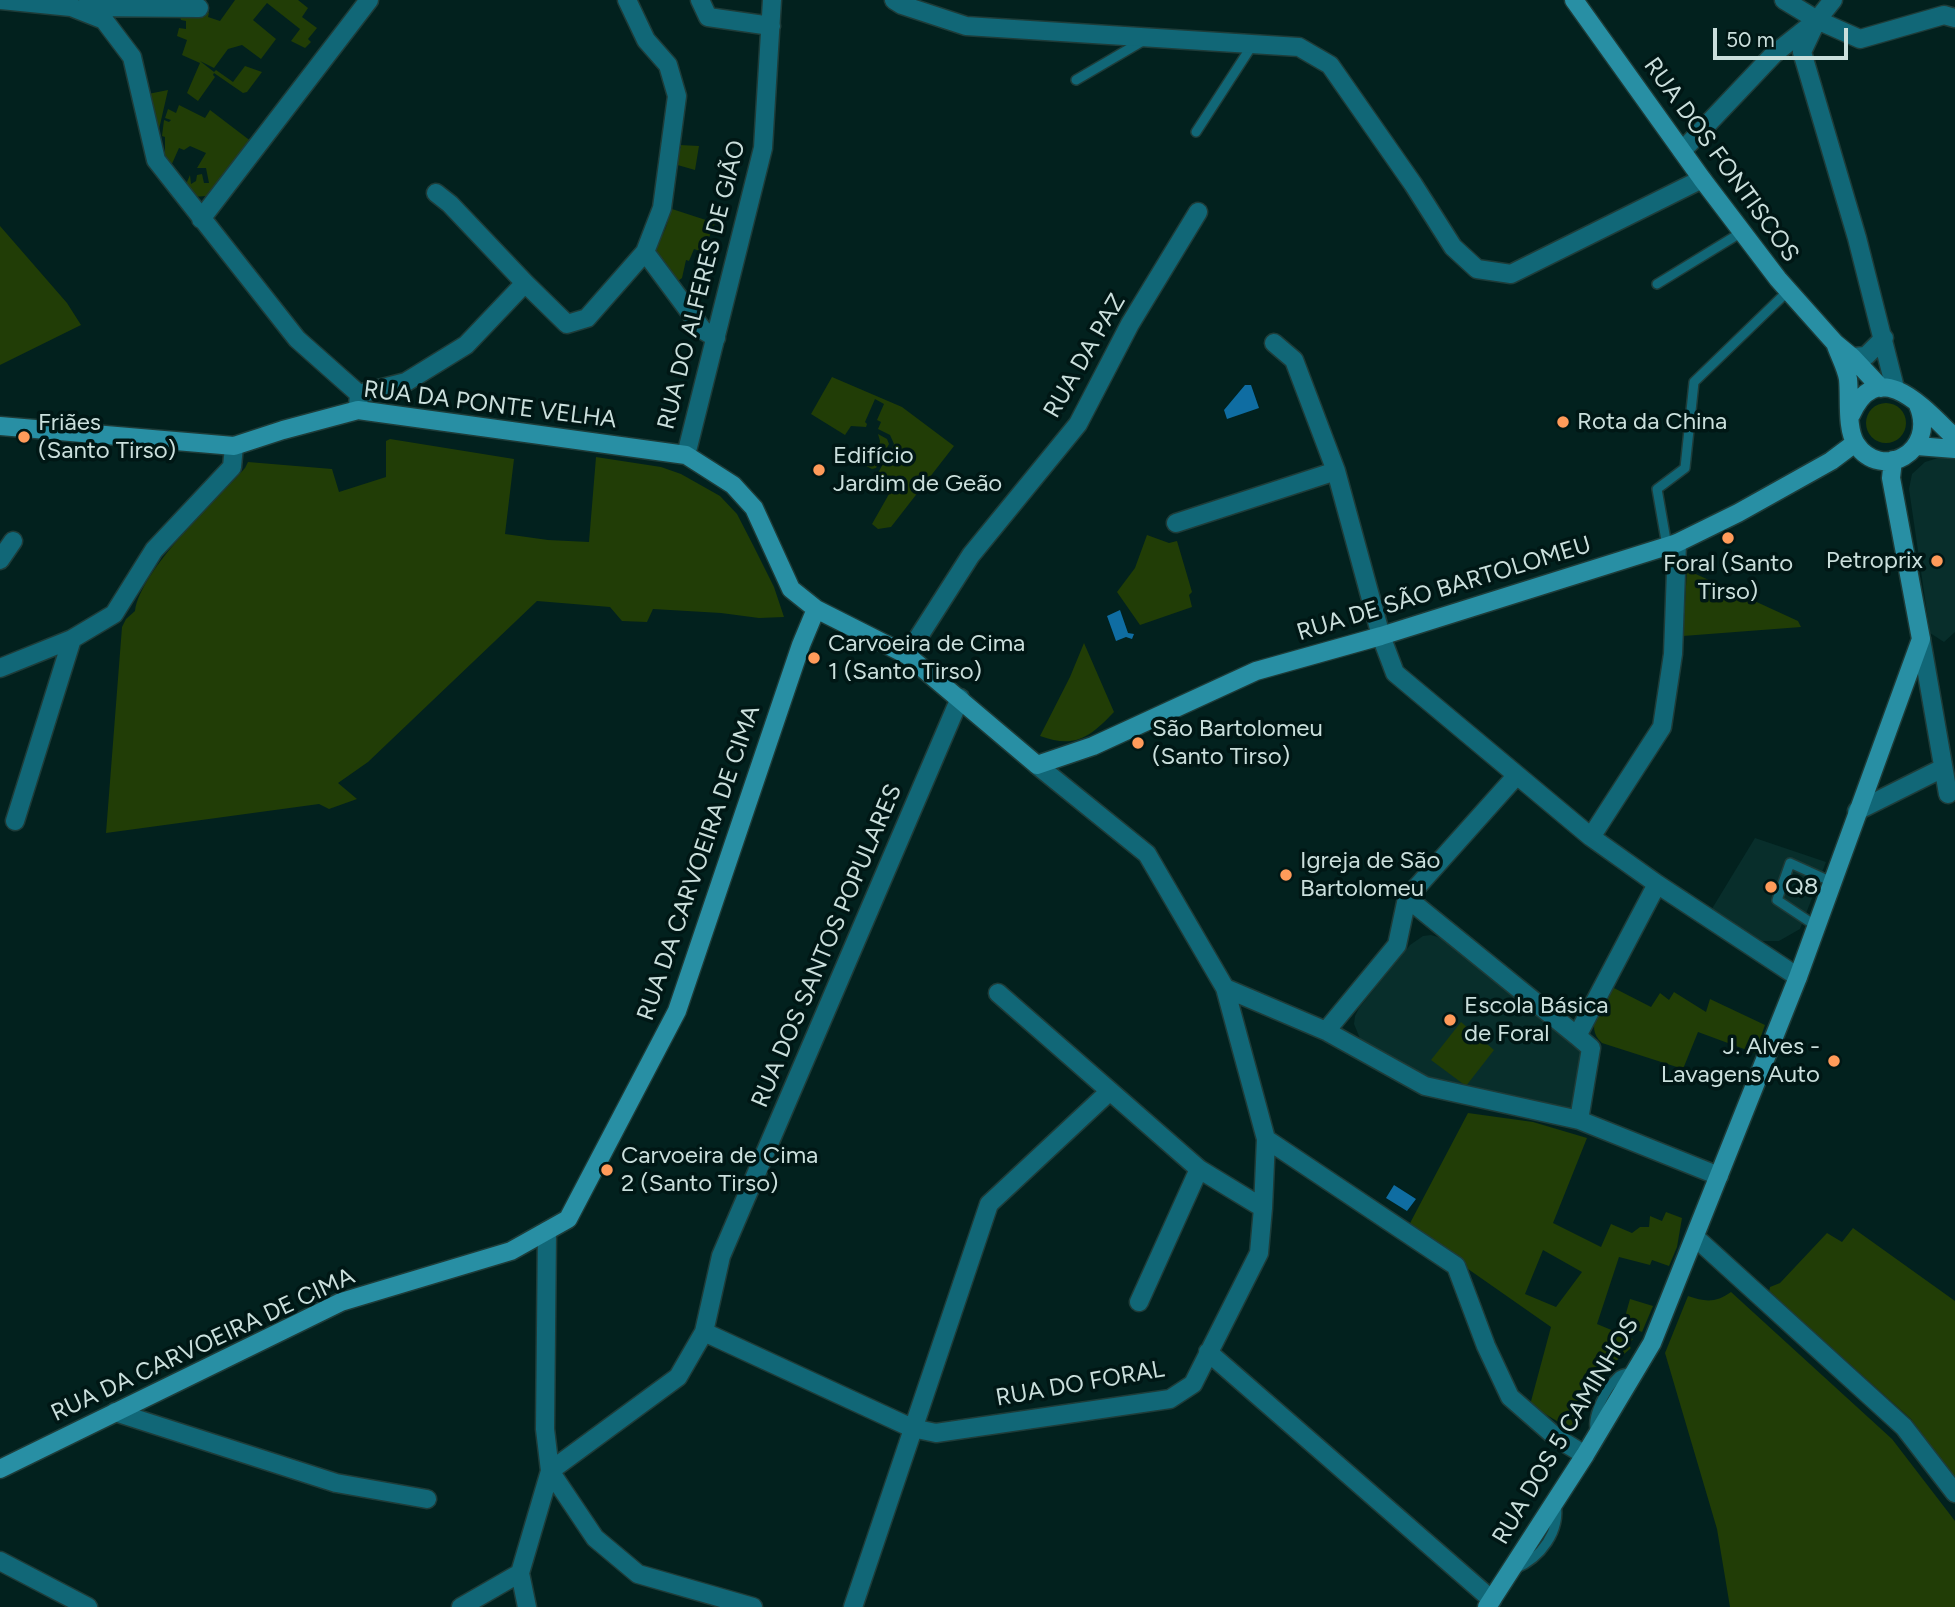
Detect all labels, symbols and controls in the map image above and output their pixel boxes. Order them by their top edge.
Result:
scale bar [1717,14,1852,58]
text: 50 m [1726,27,1775,52]
street label: RUA DOS FONTISCOS [1637,52,1805,268]
street label: RUA DO ALFERES DE GIÃO [652,137,752,433]
street label: RUA DA PAZ [1038,289,1132,423]
street label: RUA DA PONTE VELHA [362,375,618,435]
place label: Rota da China [1577,408,1727,436]
place label: Friães (Santo Tirso) [38,409,176,465]
marker: Rota da China [1555,414,1571,430]
marker: Friães (Santo Tirso) [16,429,32,445]
place label: Edifício Jardim de Geão [833,442,1002,498]
marker: Edifício Jardim de Geão [811,462,827,478]
street label: RUA DE SÃO BARTOLOMEU [1293,530,1595,648]
marker: Foral (Santo Tirso) [1720,530,1736,546]
place label: Petroprix [1826,547,1923,575]
place label: Foral (Santo Tirso) [1663,550,1793,606]
marker: Petroprix [1929,553,1945,569]
place label: Carvoeira de Cima 1 (Santo Tirso) [828,630,1025,686]
marker: Carvoeira de Cima 1 (Santo Tirso) [806,650,822,666]
street label: RUA DA CARVOEIRA DE CIMA [631,702,767,1024]
place label: São Bartolomeu (Santo Tirso) [1152,715,1323,771]
marker: São Bartolomeu (Santo Tirso) [1130,735,1146,751]
street label: RUA DOS SANTOS POPULARES [746,780,908,1112]
place label: Igreja de São Bartolomeu [1300,847,1440,903]
marker: Igreja de São Bartolomeu [1278,867,1294,883]
place label: Q8 [1785,873,1818,901]
marker: Q8 [1763,879,1779,895]
place label: Escola Básica de Foral [1464,992,1609,1048]
marker: Escola Básica de Foral [1442,1012,1458,1028]
place label: J. Alves - Lavagens Auto [1661,1033,1820,1089]
marker: J. Alves - Lavagens Auto [1826,1053,1842,1069]
place label: Carvoeira de Cima 2 (Santo Tirso) [621,1142,818,1198]
marker: Carvoeira de Cima 2 (Santo Tirso) [599,1162,615,1178]
street label: RUA DA CARVOEIRA DE CIMA [47,1262,359,1428]
street label: RUA DOS 5 CAMINHOS [1487,1312,1645,1550]
street label: RUA DO FORAL [993,1355,1167,1413]

